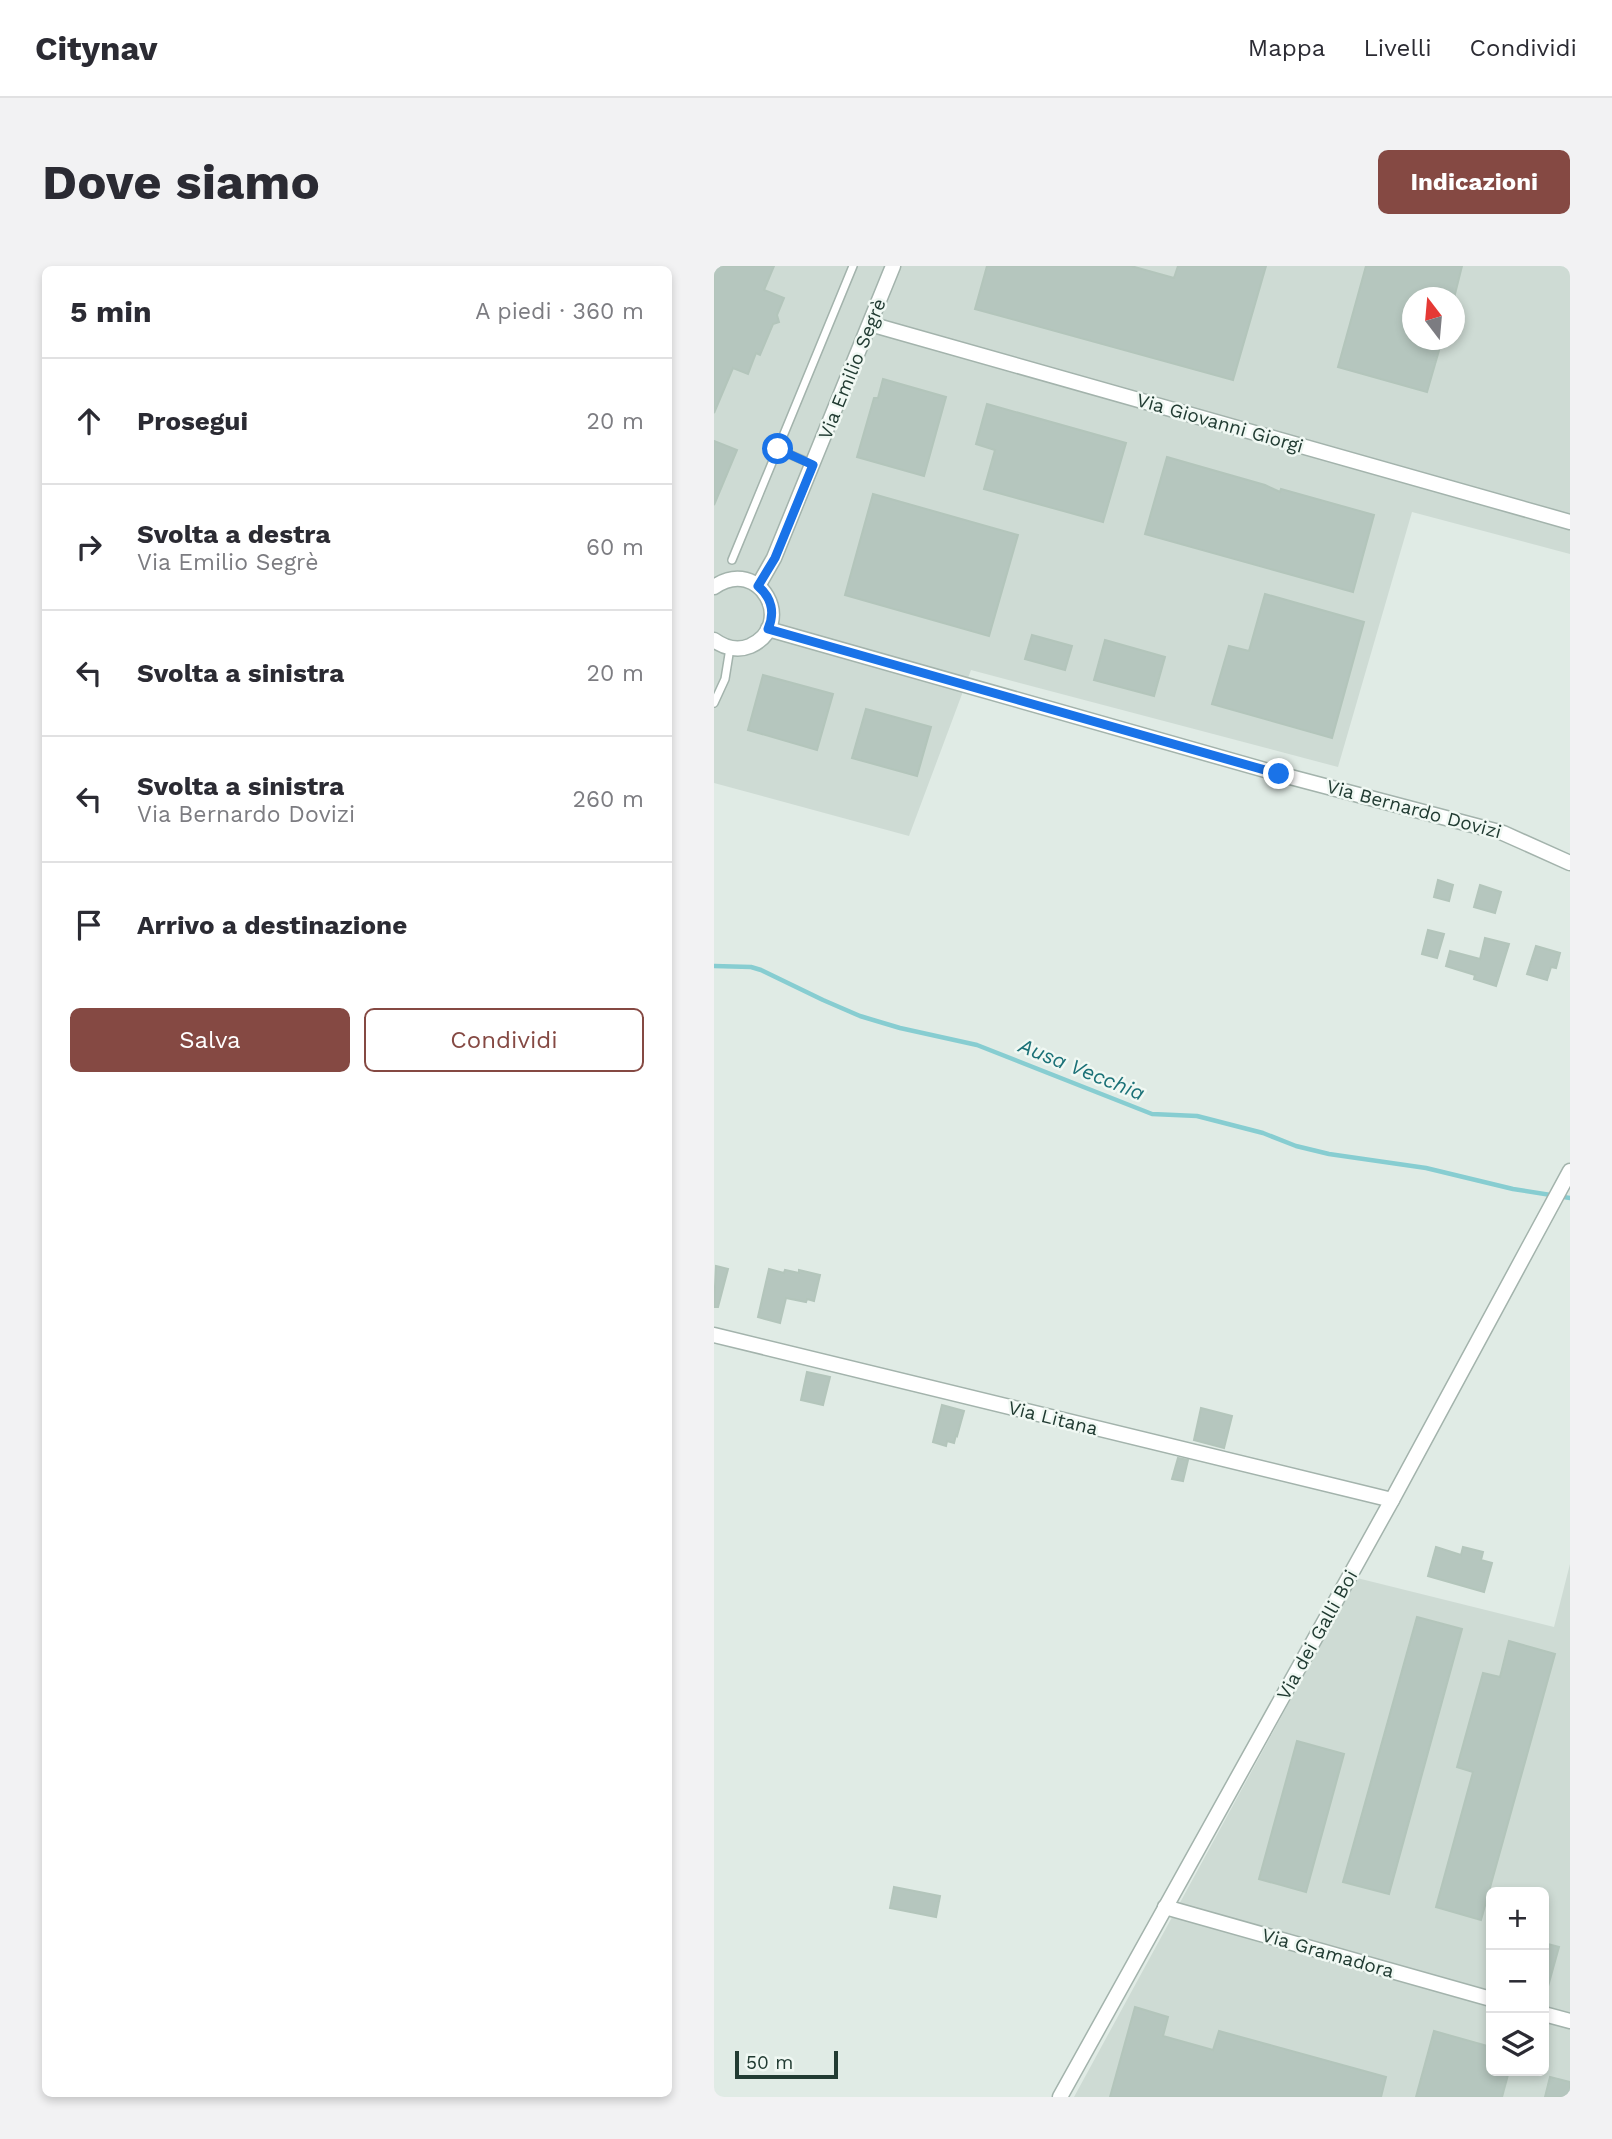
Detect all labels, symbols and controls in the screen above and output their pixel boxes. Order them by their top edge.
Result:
text: Citynav [35,29,157,68]
text: Mappa [1248,34,1325,62]
text: Livelli [1363,34,1432,62]
text: Condividi [1470,34,1577,62]
button: Indicazioni [1378,150,1570,214]
text: Dove siamo [42,153,320,211]
north arrow [1402,287,1465,350]
text: 5 min [70,294,152,329]
street label: Via Emilio Segrè [813,295,891,443]
text: A piedi · 360 m [475,298,644,325]
street label: Via Giovanni Giorgi [1134,388,1306,458]
icon: ahead [70,402,108,440]
text: Prosegui [137,406,248,436]
text: 20 m [587,408,644,435]
route start [762,433,793,464]
text: Svolta a destra [137,519,330,549]
icon: right [70,528,108,566]
text: 60 m [586,534,644,561]
text: Via Emilio Segrè [137,549,318,576]
icon: left [70,654,108,692]
text: Svolta a sinistra [137,658,344,688]
text: 20 m [587,660,644,687]
route end [1263,758,1294,789]
text: Svolta a sinistra [137,771,344,801]
street label: Via Bernardo Dovizi [1324,775,1504,843]
icon: left [70,780,108,818]
text: 260 m [573,786,644,813]
text: Via Bernardo Dovizi [137,801,355,828]
icon: arrive [70,906,108,944]
text: Arrivo a destinazione [137,910,407,940]
button: Salva [70,1008,350,1072]
button: Condividi [364,1008,644,1072]
water label: Ausa Vecchia [1015,1032,1149,1106]
street label: Via Litana [1006,1396,1101,1440]
street label: Via dei Galli Boi [1272,1566,1362,1704]
map controls [1486,1887,1549,2076]
button: + [1486,1887,1549,1950]
street label: Via Gramadora [1259,1923,1397,1983]
button: − [1486,1950,1549,2013]
button: layers [1486,2013,1549,2076]
scale bar [735,2048,838,2080]
text: 50 m [746,2051,793,2074]

